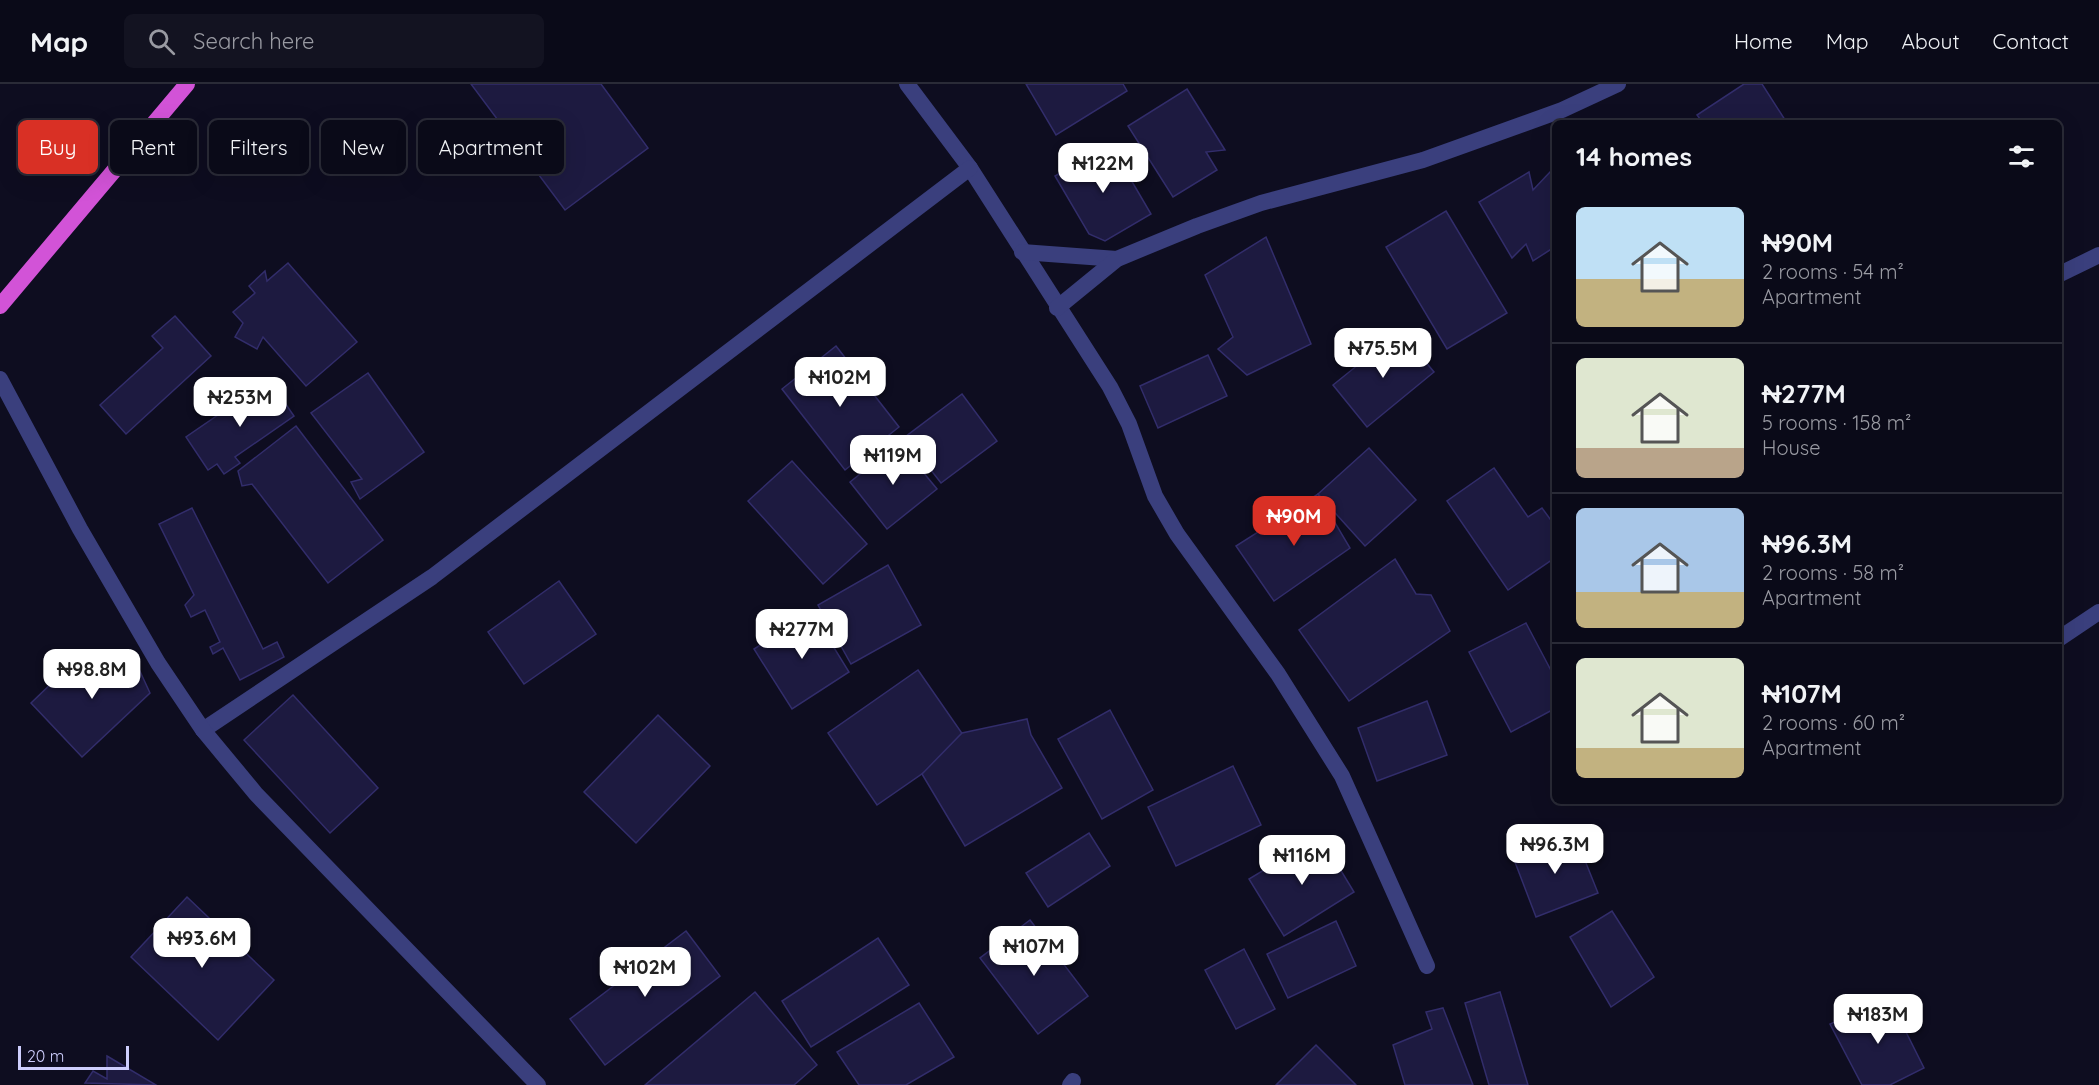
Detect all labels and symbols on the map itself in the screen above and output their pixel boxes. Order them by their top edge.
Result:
pin: ₦122M [1061,143,1145,194]
pin: ₦75.5M [1334,328,1432,379]
pin: ₦102M [798,357,882,408]
pin: ₦253M [198,377,282,428]
pin: ₦119M [851,435,935,486]
pin: ₦90M [1258,496,1330,547]
pin: ₦277M [760,609,844,660]
pin: ₦98.8M [43,649,141,700]
pin: ₦96.3M [1506,824,1604,875]
pin: ₦116M [1260,835,1344,886]
pin: ₦93.6M [153,918,251,969]
pin: ₦107M [992,926,1076,977]
pin: ₦102M [603,947,687,998]
pin: ₦183M [1836,994,1920,1045]
scale bar [18,1043,129,1070]

